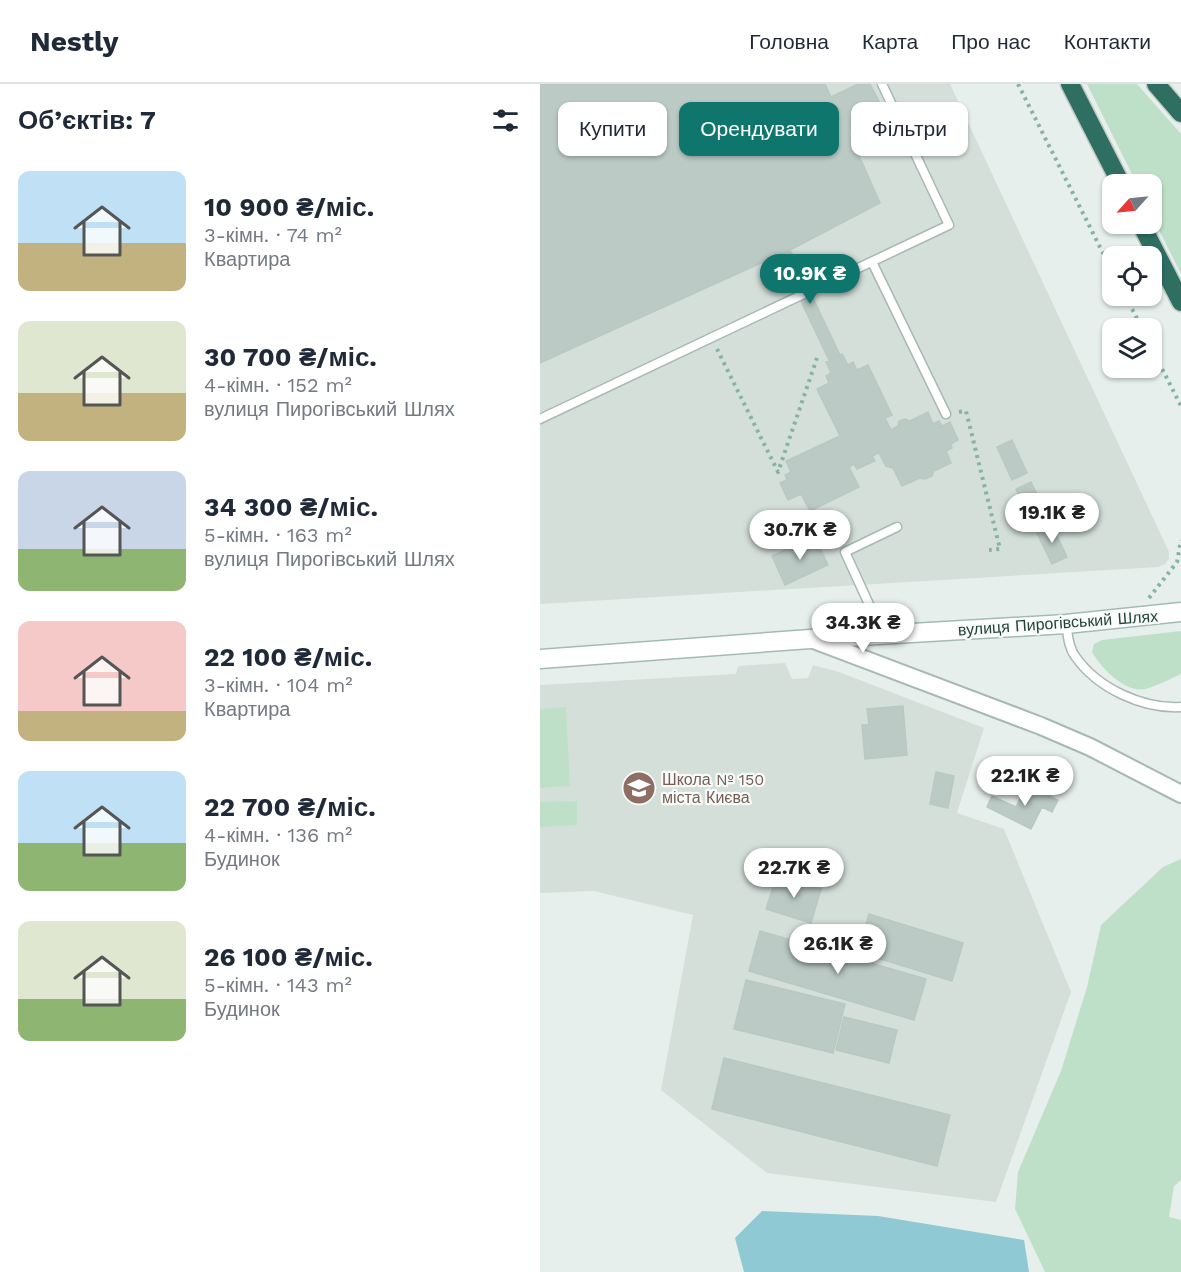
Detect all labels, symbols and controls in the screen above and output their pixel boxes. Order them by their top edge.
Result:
text: Nestly [30,25,119,58]
text: Головна [749,29,829,54]
text: Карта [862,29,918,54]
text: Про нас [951,29,1031,54]
text: Контакти [1064,29,1151,54]
chip: Купити [558,102,667,156]
chip: Орендувати [679,102,839,156]
chip: Фільтри [851,102,968,156]
icon: filters [489,104,522,137]
text: Об’єктів: 7 [18,105,156,135]
north arrow [1102,174,1162,234]
map controls [1102,174,1162,378]
text: 10 900 ₴/міс. [204,192,374,222]
icon: home [66,195,138,267]
text: 3-кімн. · 74 m² [204,223,342,247]
button: locate [1102,246,1162,306]
text: Квартира [204,247,290,271]
pin: 10.9K ₴ [755,254,865,305]
text: 10.9K ₴ [774,261,846,285]
button: layers [1102,318,1162,378]
text: 30 700 ₴/міс. [204,342,377,372]
icon: home [66,345,138,417]
text: 4-кімн. · 152 m² [204,373,352,397]
text: вулиця Пирогівський Шлях [204,397,455,421]
text: 34 300 ₴/міс. [204,492,378,522]
pin: 19.1K ₴ [997,493,1107,544]
icon: home [66,495,138,567]
text: 19.1K ₴ [1019,500,1085,524]
pin: 30.7K ₴ [745,510,855,561]
text: 30.7K ₴ [763,517,837,541]
text: 5-кімн. · 163 m² [204,523,352,547]
text: вулиця Пирогівський Шлях [204,547,455,571]
pin: 34.3K ₴ [808,603,918,654]
street label: вулиця Пирогівський Шлях [957,607,1159,639]
text: 34.3K ₴ [825,610,901,634]
text: 22 100 ₴/міс. [204,642,372,672]
icon: home [66,645,138,717]
text: 3-кімн. · 104 m² [204,673,353,697]
text: Квартира [204,697,290,721]
pin: 22.1K ₴ [970,756,1080,807]
text: 22.1K ₴ [990,763,1060,787]
school or university icon: Школа № 150 міста Києва [621,770,657,806]
place label: Школа № 150 міста Києва [662,770,764,807]
text: 22 700 ₴/міс. [204,792,376,822]
icon: home [66,795,138,867]
text: 4-кімн. · 136 m² [204,823,352,847]
text: Будинок [204,847,280,871]
pin: 22.7K ₴ [739,848,849,899]
text: 22.7K ₴ [758,855,830,879]
pin: 26.1K ₴ [783,924,893,975]
text: 26.1K ₴ [803,931,873,955]
text: 26 100 ₴/міс. [204,942,373,972]
icon: home [66,945,138,1017]
text: 5-кімн. · 143 m² [204,973,352,997]
text: Будинок [204,997,280,1021]

